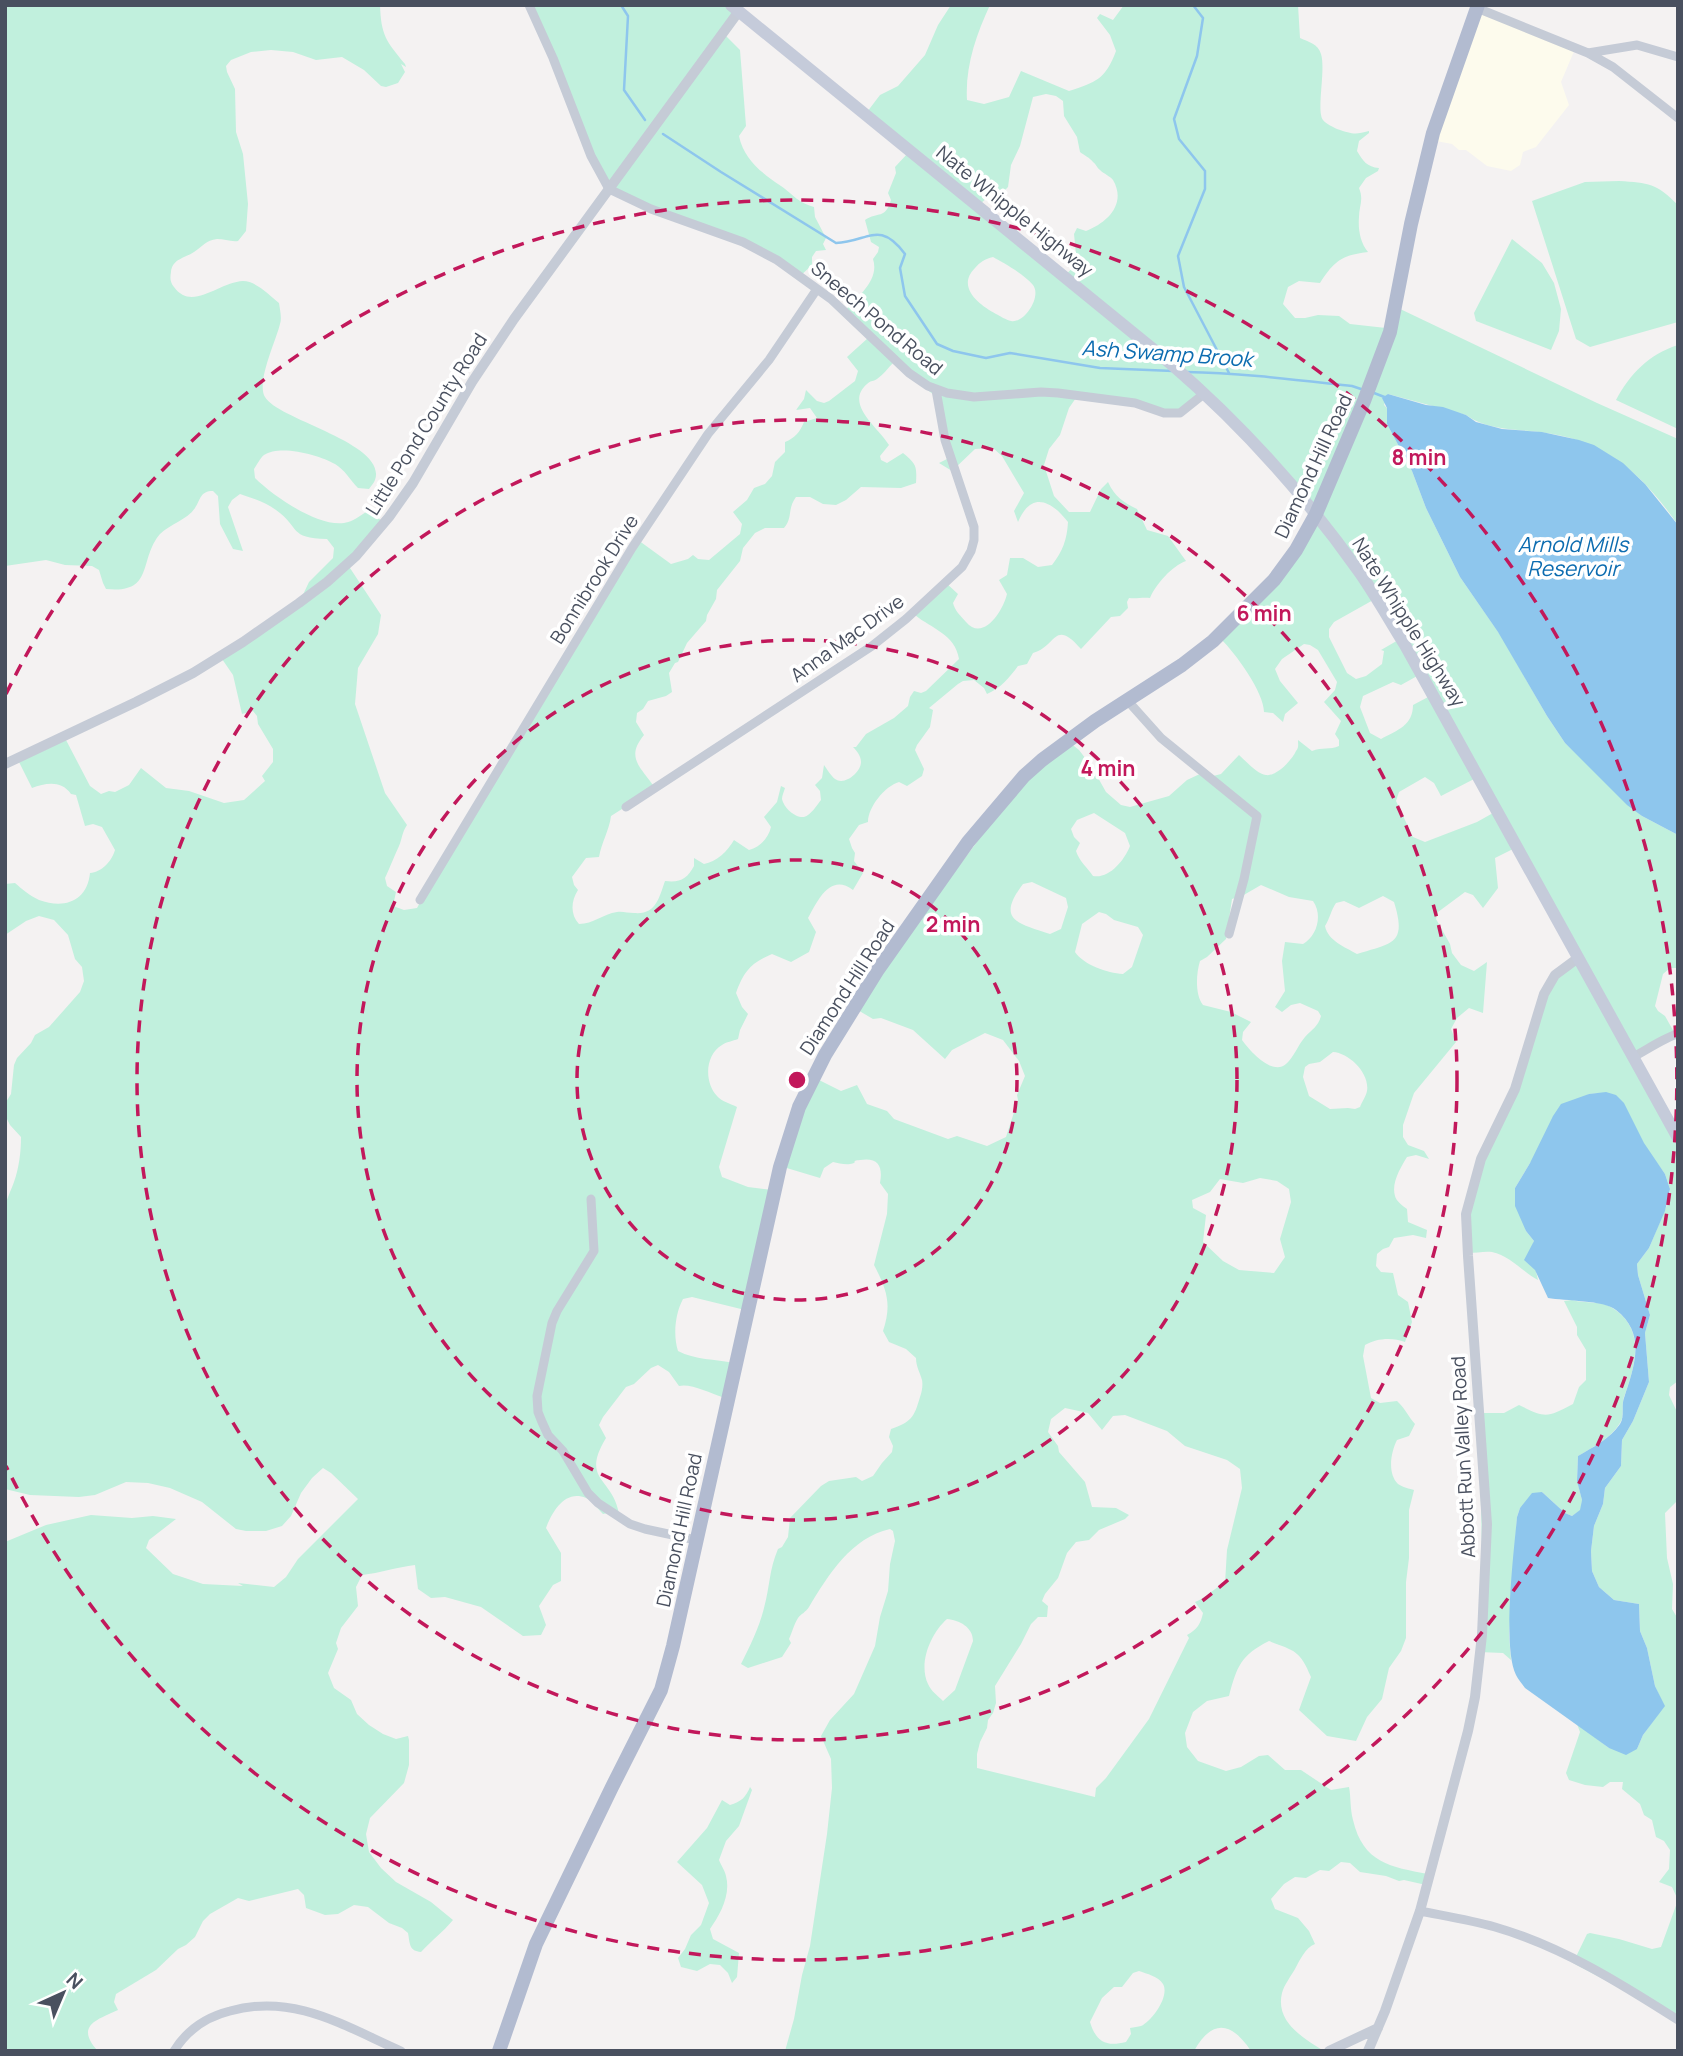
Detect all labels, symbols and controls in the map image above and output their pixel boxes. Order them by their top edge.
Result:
street label: Nate Whipple Highway [931,140,1099,282]
street label: Sneech Pond Road [806,255,948,381]
street label: Little Pond County Road [359,328,493,520]
water label: Ash Swamp Brook [1081,333,1256,373]
street label: Diamond Hill Road [1268,390,1358,542]
text: 8 min [1392,443,1446,471]
street label: Bonnibrook Drive [544,509,644,649]
water label: Arnold Mills Reservoir [1518,530,1630,582]
street label: Nate Whipple Highway [1346,532,1472,712]
street label: Anna Mac Drive [785,588,909,688]
text: 6 min [1236,599,1292,627]
text: 4 min [1081,754,1135,782]
text: 2 min [926,910,980,938]
street label: Diamond Hill Road [793,914,901,1060]
centre of rings [785,1068,809,1092]
street label: Abbott Run Valley Road [1445,1356,1481,1558]
street label: Diamond Hill Road [650,1451,708,1609]
north arrow [28,1958,98,2028]
text: N [61,1967,89,1995]

